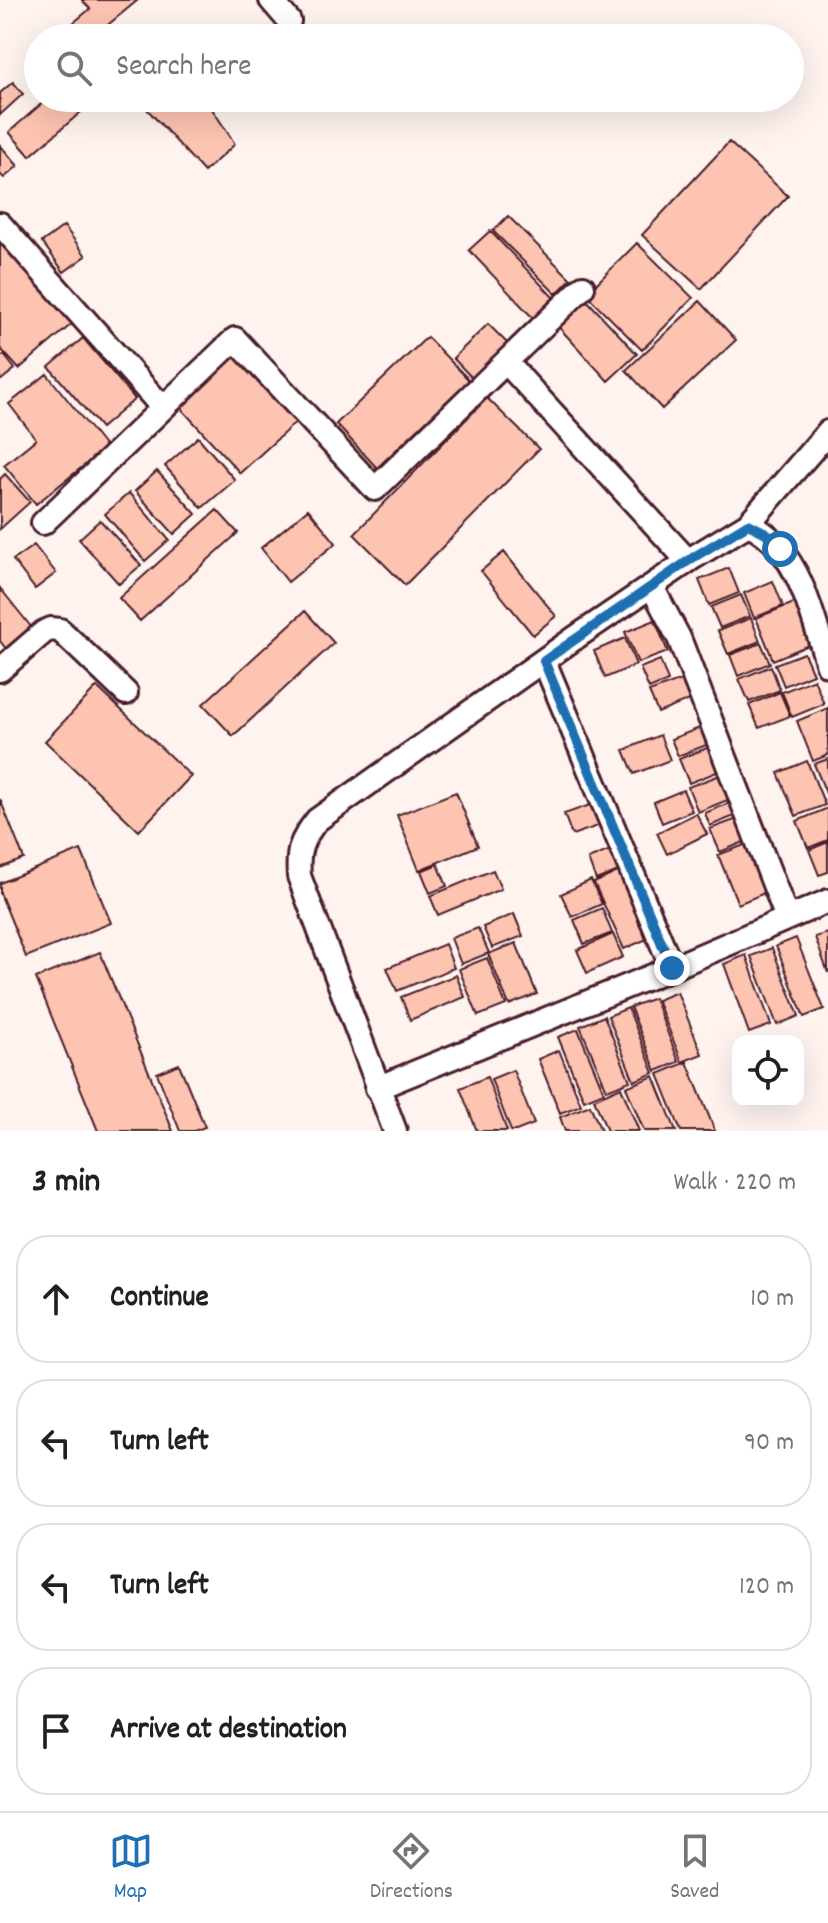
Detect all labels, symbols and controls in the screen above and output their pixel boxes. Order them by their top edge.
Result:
search box [24,24,804,112]
icon: search [52,46,96,90]
text: Search here [116,47,252,90]
route start [762,531,798,567]
route end [654,950,690,986]
map controls [732,1035,804,1107]
button: locate [732,1035,804,1107]
text: 3 min [32,1159,100,1208]
text: Walk · 220 m [673,1165,796,1202]
icon: ahead [34,1277,78,1321]
text: Continue [110,1278,209,1321]
text: 10 m [750,1281,794,1318]
icon: left [34,1421,78,1465]
text: Turn left [110,1422,209,1465]
text: 90 m [744,1425,794,1462]
icon: left [34,1565,78,1609]
text: Turn left [110,1566,209,1609]
text: 120 m [739,1569,794,1606]
icon: arrive [34,1709,78,1753]
text: Arrive at destination [110,1710,347,1753]
tab: Map [109,1829,153,1908]
tab: Directions [370,1829,453,1908]
tab: Saved [670,1829,719,1908]

